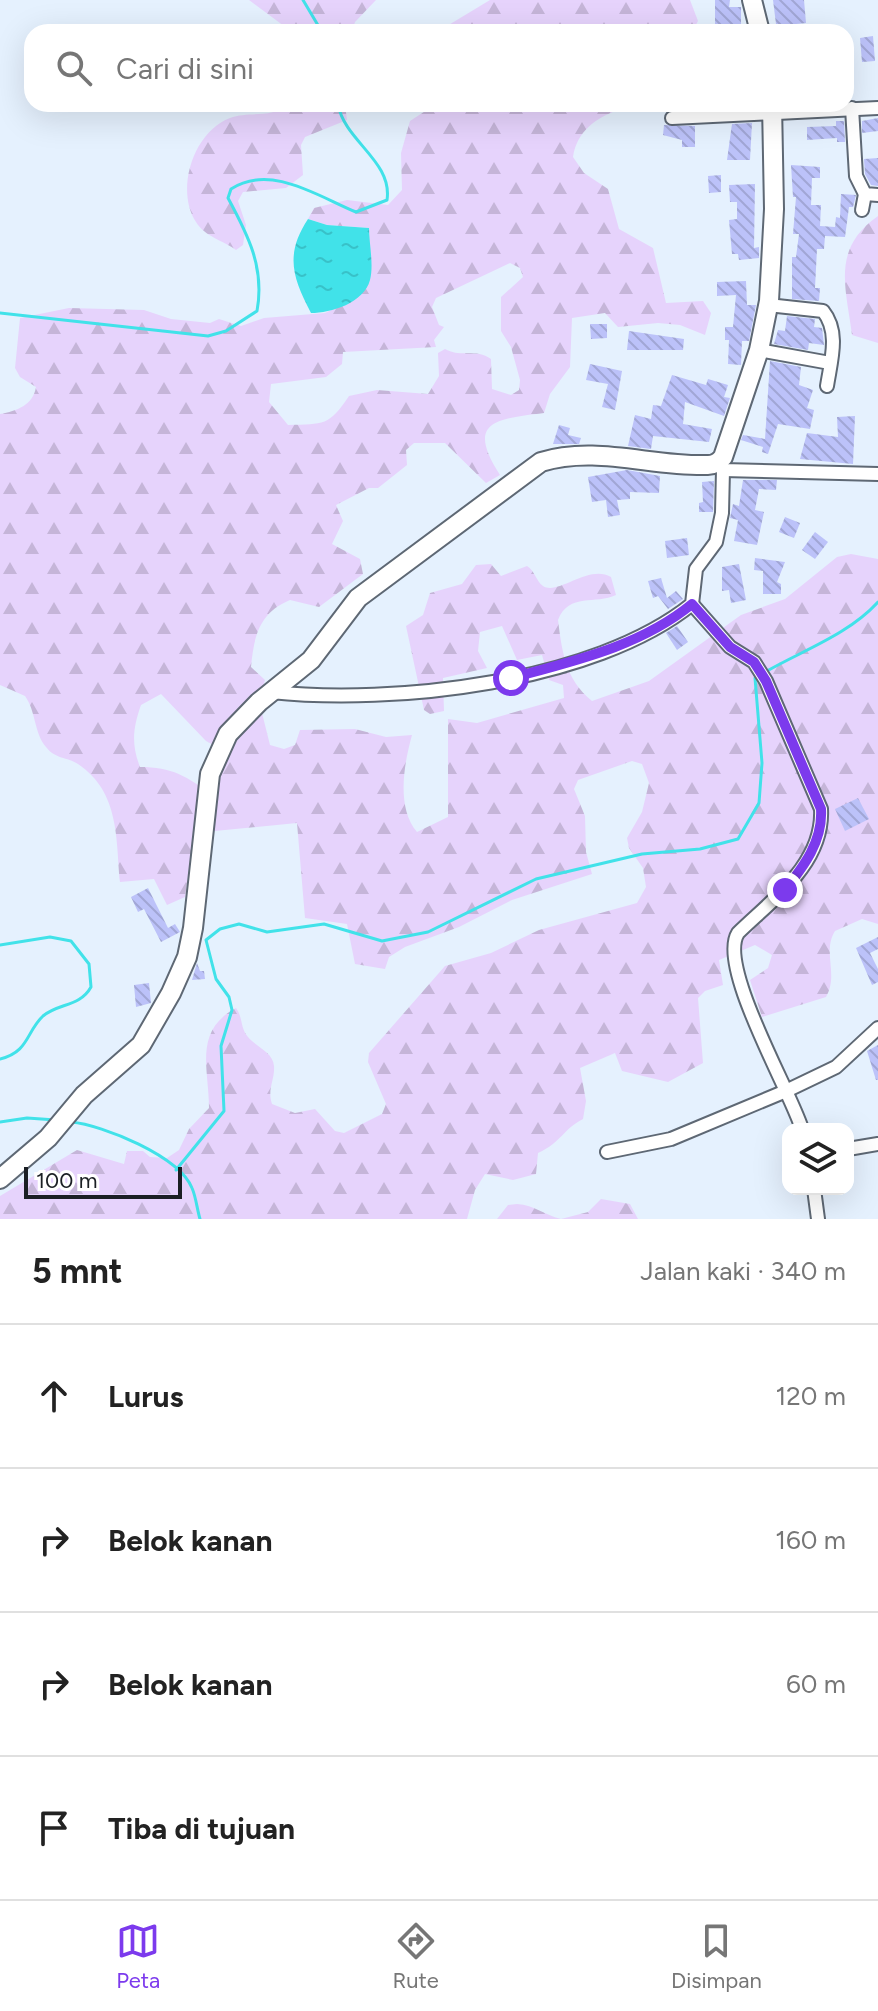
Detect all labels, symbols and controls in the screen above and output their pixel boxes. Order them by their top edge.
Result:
search box [24,24,854,112]
icon: search [52,46,96,90]
text: Cari di sini [116,50,254,87]
route start [493,660,529,696]
route end [767,872,803,908]
map controls [782,1123,854,1195]
button: layers [782,1123,854,1195]
scale bar [24,1163,182,1199]
text: 100 m [36,1167,97,1194]
text: 5 mnt [32,1251,122,1292]
text: Jalan kaki · 340 m [640,1255,846,1287]
icon: ahead [32,1374,76,1418]
text: Lurus [108,1378,184,1415]
text: 120 m [776,1380,846,1412]
icon: right [32,1518,76,1562]
text: Belok kanan [108,1522,273,1559]
text: 160 m [775,1524,846,1556]
icon: right [32,1662,76,1706]
text: Belok kanan [108,1666,273,1703]
text: 60 m [786,1668,846,1700]
icon: arrive [32,1806,76,1850]
text: Tiba di tujuan [108,1810,295,1847]
tab: Peta [116,1919,160,1994]
tab: Rute [392,1919,439,1994]
tab: Disimpan [671,1919,762,1994]

